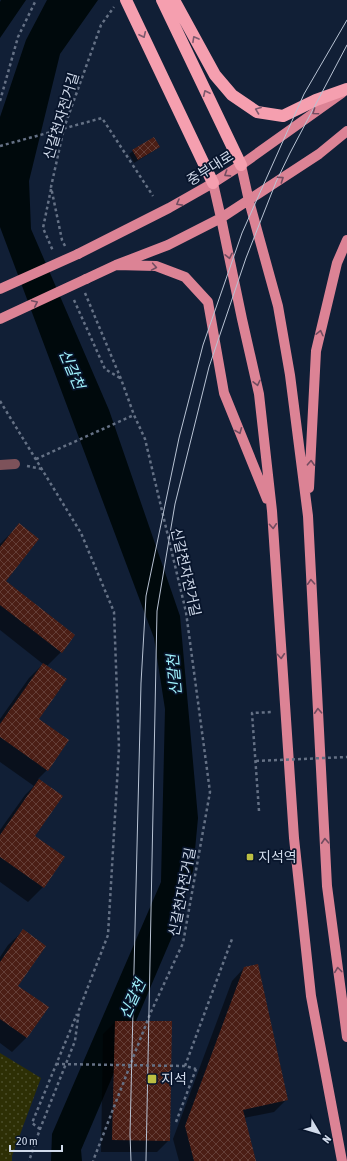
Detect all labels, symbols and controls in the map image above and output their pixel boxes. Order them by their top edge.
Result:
one-way arrow [138,31,146,39]
one-way arrow [193,35,200,43]
street label: 신갈천자전거길 [40,71,82,161]
one-way arrow [203,89,211,97]
one-way arrow [255,107,262,115]
one-way arrow [312,107,319,115]
street label: 중부대로 [184,148,236,188]
one-way arrow [224,169,231,177]
one-way arrow [277,176,284,184]
one-way arrow [176,198,183,205]
one-way arrow [224,253,233,259]
one-way arrow [151,262,158,271]
one-way arrow [31,300,39,308]
one-way arrow [316,330,324,337]
water label: 신갈천 [56,347,89,393]
one-way arrow [252,380,260,386]
one-way arrow [234,427,242,435]
one-way arrow [306,460,315,466]
one-way arrow [268,523,277,529]
street label: 신갈천자전거길 [168,526,204,618]
one-way arrow [307,579,316,585]
water label: 신갈천 [164,651,184,696]
one-way arrow [277,653,286,659]
one-way arrow [314,708,323,714]
one-way arrow [321,838,329,844]
street label: 신갈천자전거길 [166,846,198,938]
place label: 지석역 [258,849,297,865]
marker: 지석역 [245,852,255,862]
one-way arrow [334,967,343,973]
water label: 신갈천 [116,975,149,1021]
place label: 지석 [161,1071,187,1087]
marker: 지석 [146,1073,158,1085]
north arrow [299,1113,339,1153]
scale bar [10,1127,62,1153]
text: N [320,1133,334,1145]
text: 20 m [16,1134,38,1148]

